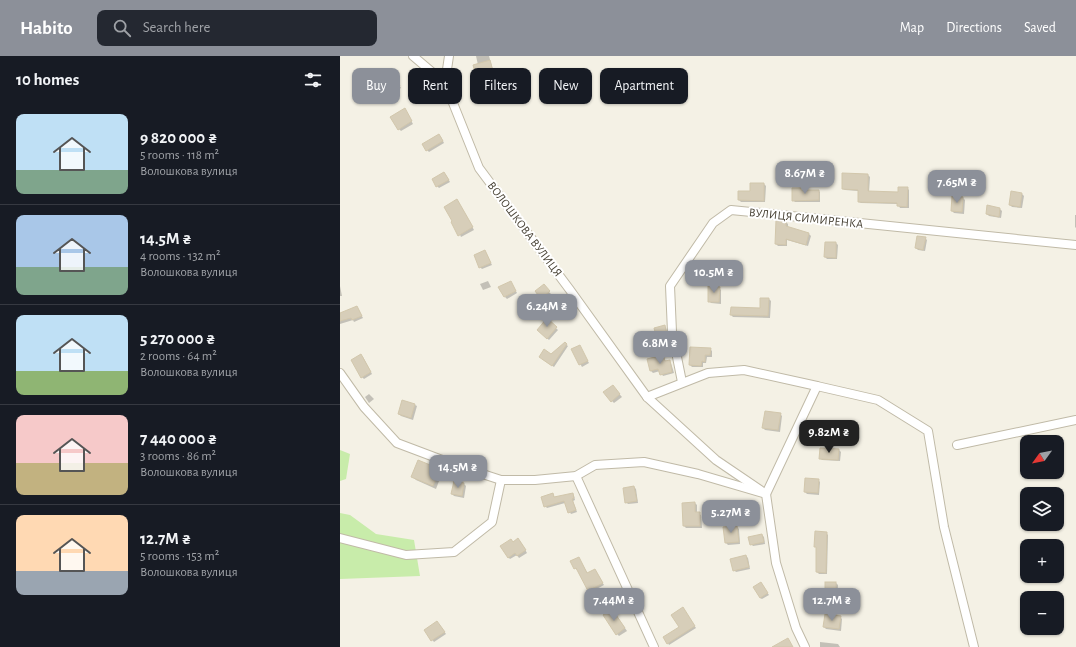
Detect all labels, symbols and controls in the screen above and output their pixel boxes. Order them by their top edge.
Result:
search box [97,10,377,46]
icon: search [111,17,133,39]
text: Habito [20,19,73,38]
text: Search here [143,20,210,35]
text: Map [900,21,924,35]
text: Directions [946,21,1002,35]
text: Saved [1024,21,1056,35]
chip: Buy [352,68,400,104]
chip: Rent [408,68,462,104]
chip: Filters [470,68,531,104]
chip: New [539,68,592,104]
chip: Apartment [600,68,688,104]
icon: filters [302,69,324,91]
text: 10 homes [16,71,79,88]
text: 9 820 000 ₴ [140,129,218,146]
icon: home [48,130,96,178]
text: 5 rooms · 118 m² [140,149,219,162]
pin: 8.67M ₴ [768,161,842,195]
text: Волошкова вулиця [140,165,238,178]
text: 8.67M ₴ [784,167,826,180]
pin: 7.65M ₴ [920,170,994,204]
text: 7.65M ₴ [937,176,977,189]
street label: ВОЛОШКОВА ВУЛИЦЯ [485,179,565,279]
street label: ВУЛИЦЯ СИМИРЕНКА [748,206,864,230]
text: 14.5M ₴ [140,230,192,247]
icon: home [48,231,96,279]
text: 4 rooms · 132 m² [140,250,221,263]
pin: 10.5M ₴ [677,260,751,294]
text: Волошкова вулиця [140,266,238,279]
text: 10.5M ₴ [694,266,734,279]
pin: 6.24M ₴ [510,294,584,328]
text: 6.24M ₴ [526,300,568,313]
text: 5 270 000 ₴ [140,330,216,347]
icon: home [48,331,96,379]
pin: 6.8M ₴ [627,331,693,365]
text: 6.8M ₴ [642,337,678,350]
text: 2 rooms · 64 m² [140,350,217,363]
text: Волошкова вулиця [140,366,238,379]
pin: 9.82M ₴ [792,420,866,454]
text: 9.82M ₴ [808,426,850,439]
text: 7 440 000 ₴ [140,430,217,447]
icon: home [48,431,96,479]
north arrow [1020,435,1064,479]
map controls [1020,435,1064,635]
text: 3 rooms · 86 m² [140,450,216,463]
pin: 14.5M ₴ [421,455,495,489]
text: 14.5M ₴ [438,461,478,474]
text: Волошкова вулиця [140,466,238,479]
button: layers [1020,487,1064,531]
pin: 5.27M ₴ [694,500,768,534]
text: 5.27M ₴ [711,506,751,519]
text: 12.7M ₴ [140,530,191,547]
icon: home [48,531,96,579]
button: + [1020,539,1064,583]
text: 5 rooms · 153 m² [140,550,219,563]
text: Волошкова вулиця [140,566,238,579]
pin: 7.44M ₴ [577,588,651,622]
pin: 12.7M ₴ [795,588,869,622]
button: − [1020,591,1064,635]
text: 7.44M ₴ [593,594,635,607]
text: 12.7M ₴ [812,594,852,607]

